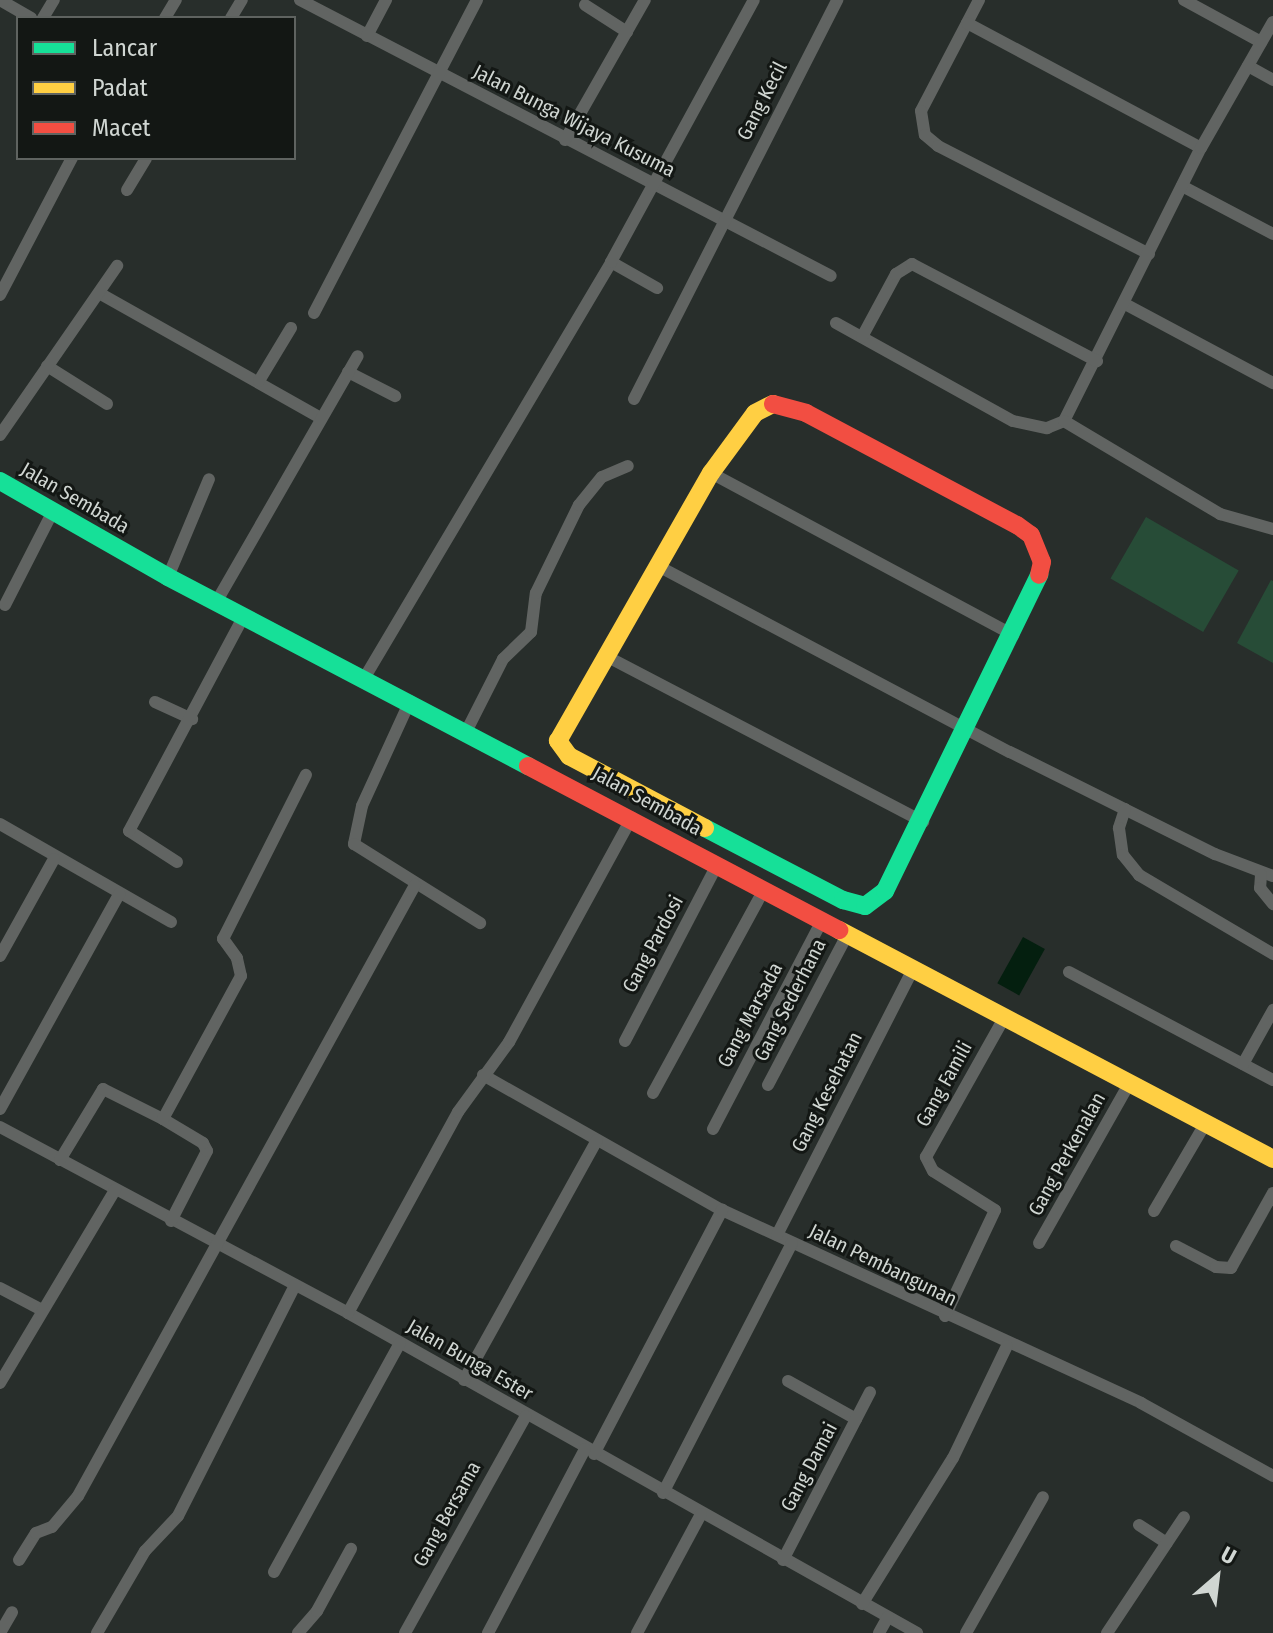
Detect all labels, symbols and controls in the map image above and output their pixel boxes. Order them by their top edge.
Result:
legend [16,16,296,160]
text: Lancar [92,34,157,62]
street label: Gang Kecil [732,58,792,144]
street label: Jalan Bunga Wijaya Kusuma [469,60,679,182]
text: Padat [92,74,148,102]
text: Macet [92,114,150,142]
street label: Jalan Sembada [17,457,133,539]
street label: Jalan Sembada [588,761,706,841]
street label: Gang Pardosi [617,891,689,997]
street label: Gang Sederhana [749,935,831,1065]
street label: Gang Marsada [712,958,788,1072]
street label: Gang Kesehatan [786,1028,868,1156]
street label: Gang Famili [911,1037,977,1131]
street label: Gang Perkenalan [1023,1088,1111,1220]
street label: Jalan Pembangunan [805,1219,961,1311]
street label: Jalan Bunga Ester [403,1314,537,1406]
street label: Gang Damai [776,1418,842,1516]
street label: Gang Bersama [408,1457,486,1571]
north arrow [1177,1537,1257,1617]
text: U [1216,1540,1241,1570]

